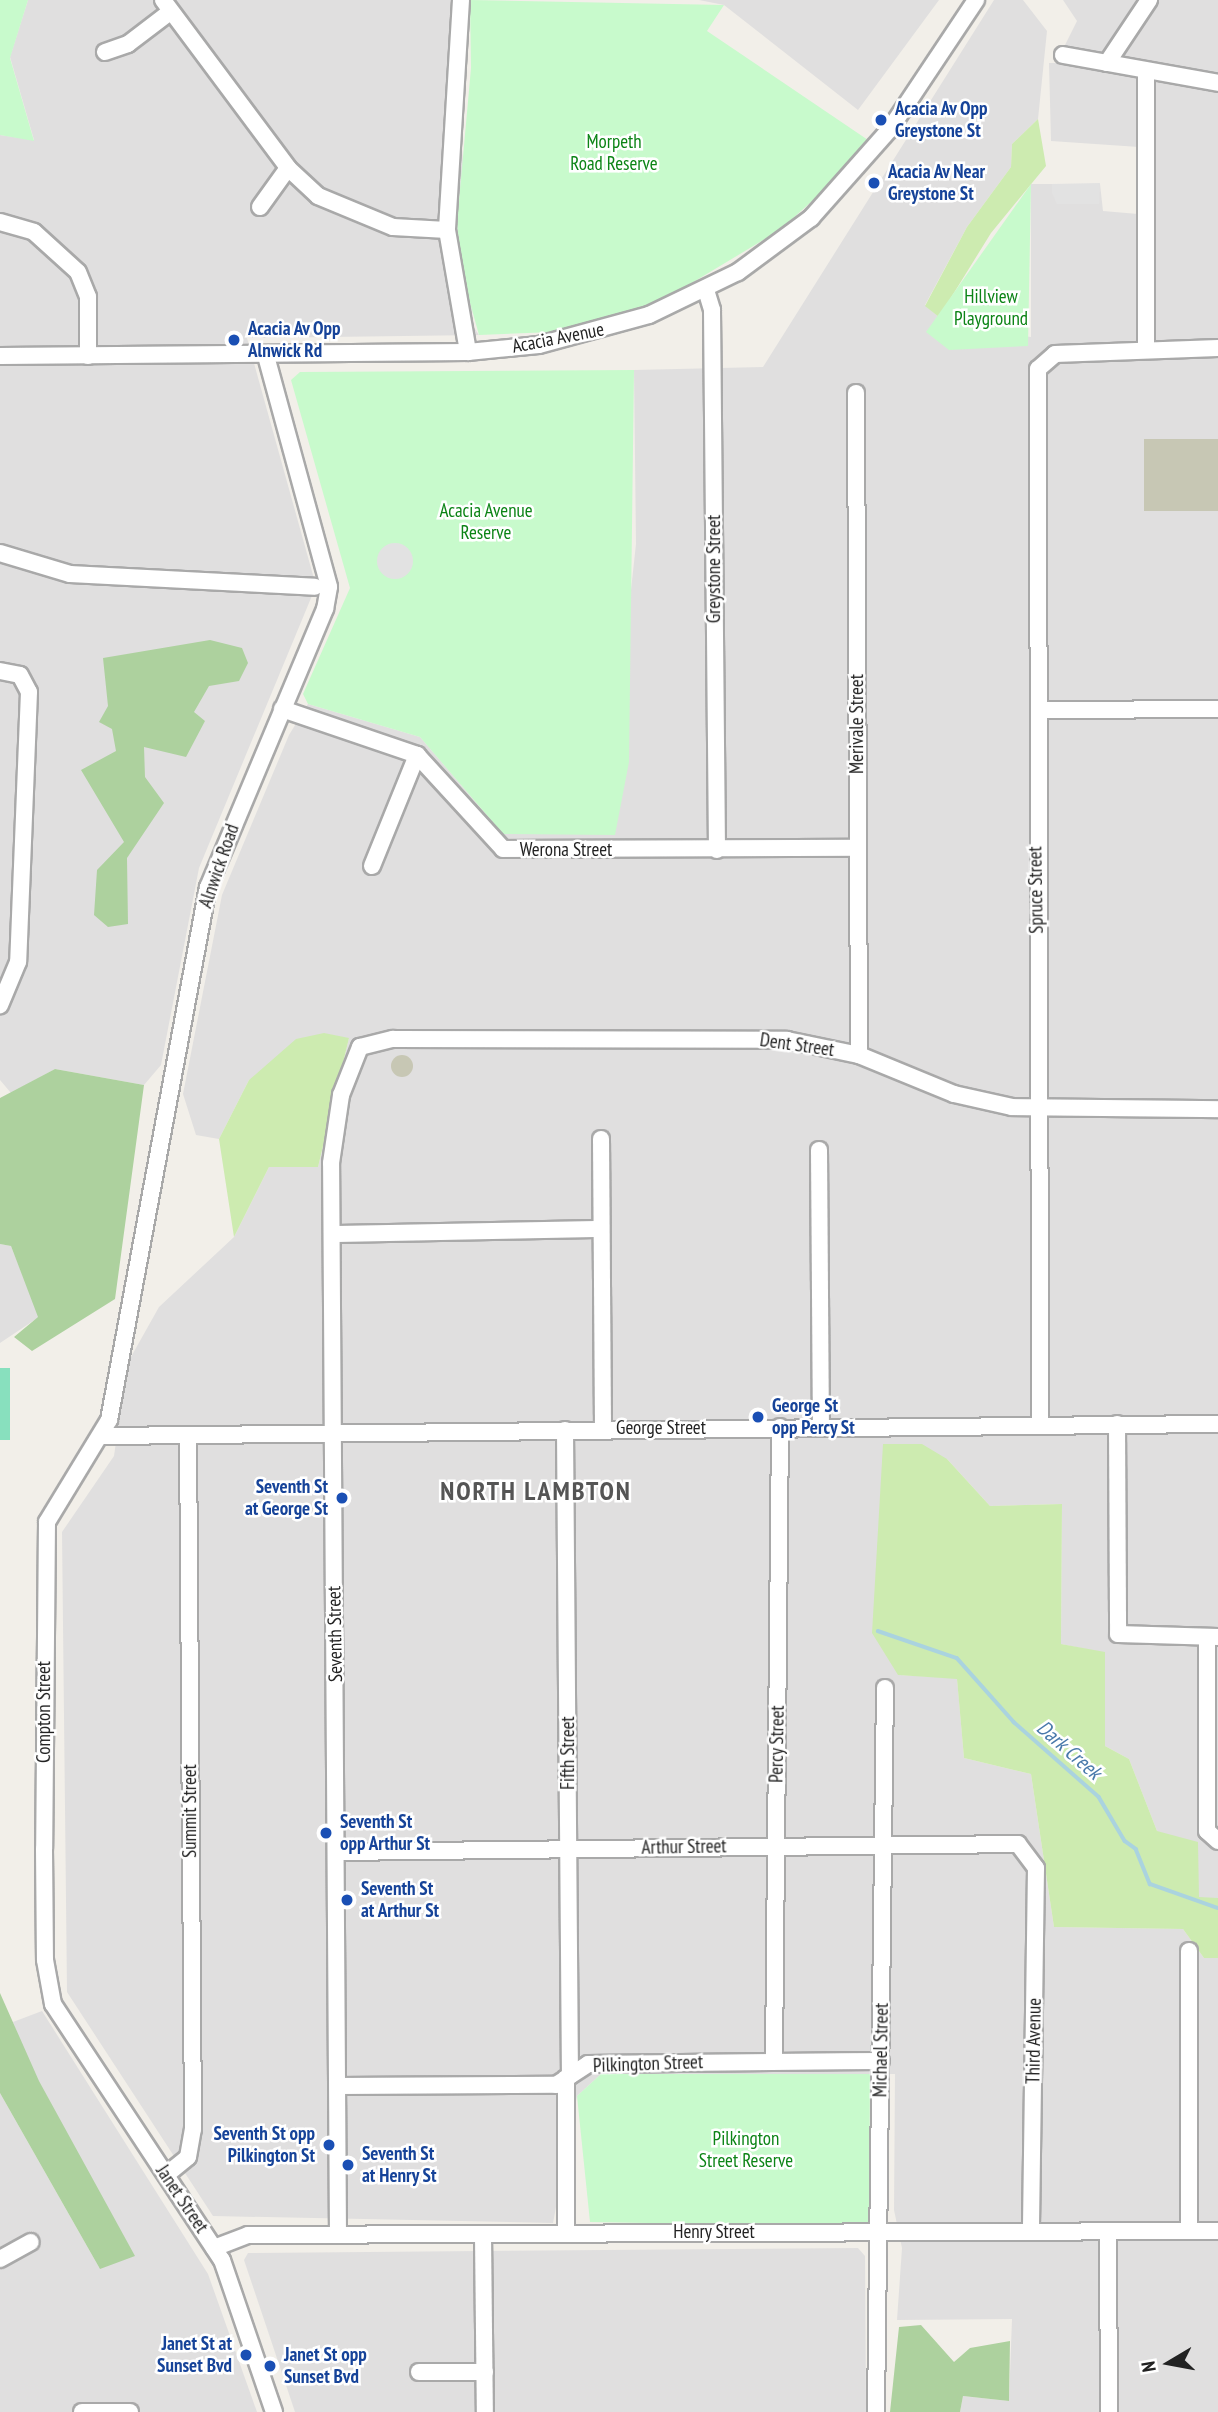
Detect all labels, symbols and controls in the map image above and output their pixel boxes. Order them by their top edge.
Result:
place label: Acacia Av Opp Greystone St [895,98,989,142]
marker: Acacia Av Opp Greystone St [873,112,889,128]
park label: Morpeth Road Reserve [570,131,658,175]
place label: Acacia Av Near Greystone St [888,161,986,205]
marker: Acacia Av Near Greystone St [866,175,882,191]
park label: Hillview Playground [954,286,1028,330]
place label: Acacia Av Opp Alnwick Rd [248,318,342,362]
street label: Acacia Avenue [510,318,606,358]
marker: Acacia Av Opp Alnwick Rd [226,332,242,348]
park label: Acacia Avenue Reserve [439,500,533,544]
street label: Greystone Street [703,515,725,623]
street label: Merivale Street [846,674,868,774]
street label: Alnwick Road [194,821,244,911]
street label: Werona Street [520,839,612,861]
street label: Spruce Street [1024,846,1048,934]
street label: Dent Street [758,1029,836,1061]
place label: George St opp Percy St [772,1395,855,1439]
marker: George St opp Percy St [750,1409,766,1425]
street label: George Street [616,1417,706,1439]
district label: NORTH LAMBTON [442,1475,630,1507]
place label: Seventh St at George St [245,1476,328,1520]
marker: Seventh St at George St [334,1490,350,1506]
street label: Seventh Street [323,1586,347,1682]
street label: Compton Street [33,1661,55,1763]
street label: Percy Street [765,1705,789,1783]
water label: Dark Creek [1031,1715,1107,1785]
street label: Fifth Street [557,1716,579,1790]
street label: Summit Street [179,1764,201,1858]
place label: Seventh St opp Arthur St [340,1811,431,1855]
marker: Seventh St opp Arthur St [318,1825,334,1841]
street label: Arthur Street [641,1835,727,1859]
place label: Seventh St at Arthur St [361,1878,440,1922]
marker: Seventh St at Arthur St [339,1892,355,1908]
street label: Third Avenue [1022,1998,1046,2084]
street label: Michael Street [869,2003,893,2097]
street label: Pilkington Street [593,2051,703,2077]
place label: Seventh St opp Pilkington St [213,2123,315,2167]
park label: Pilkington Street Reserve [699,2128,793,2172]
marker: Seventh St opp Pilkington St [321,2137,337,2153]
place label: Seventh St at Henry St [362,2143,437,2187]
marker: Seventh St at Henry St [340,2157,356,2173]
street label: Janet Street [151,2161,213,2237]
street label: Henry Street [673,2221,755,2243]
north arrow [1134,2328,1204,2398]
place label: Janet St at Sunset Bvd [157,2333,232,2377]
place label: Janet St opp Sunset Bvd [284,2344,367,2388]
marker: Janet St at Sunset Bvd [238,2347,254,2363]
marker: Janet St opp Sunset Bvd [262,2358,278,2374]
text: N [1136,2360,1161,2374]

